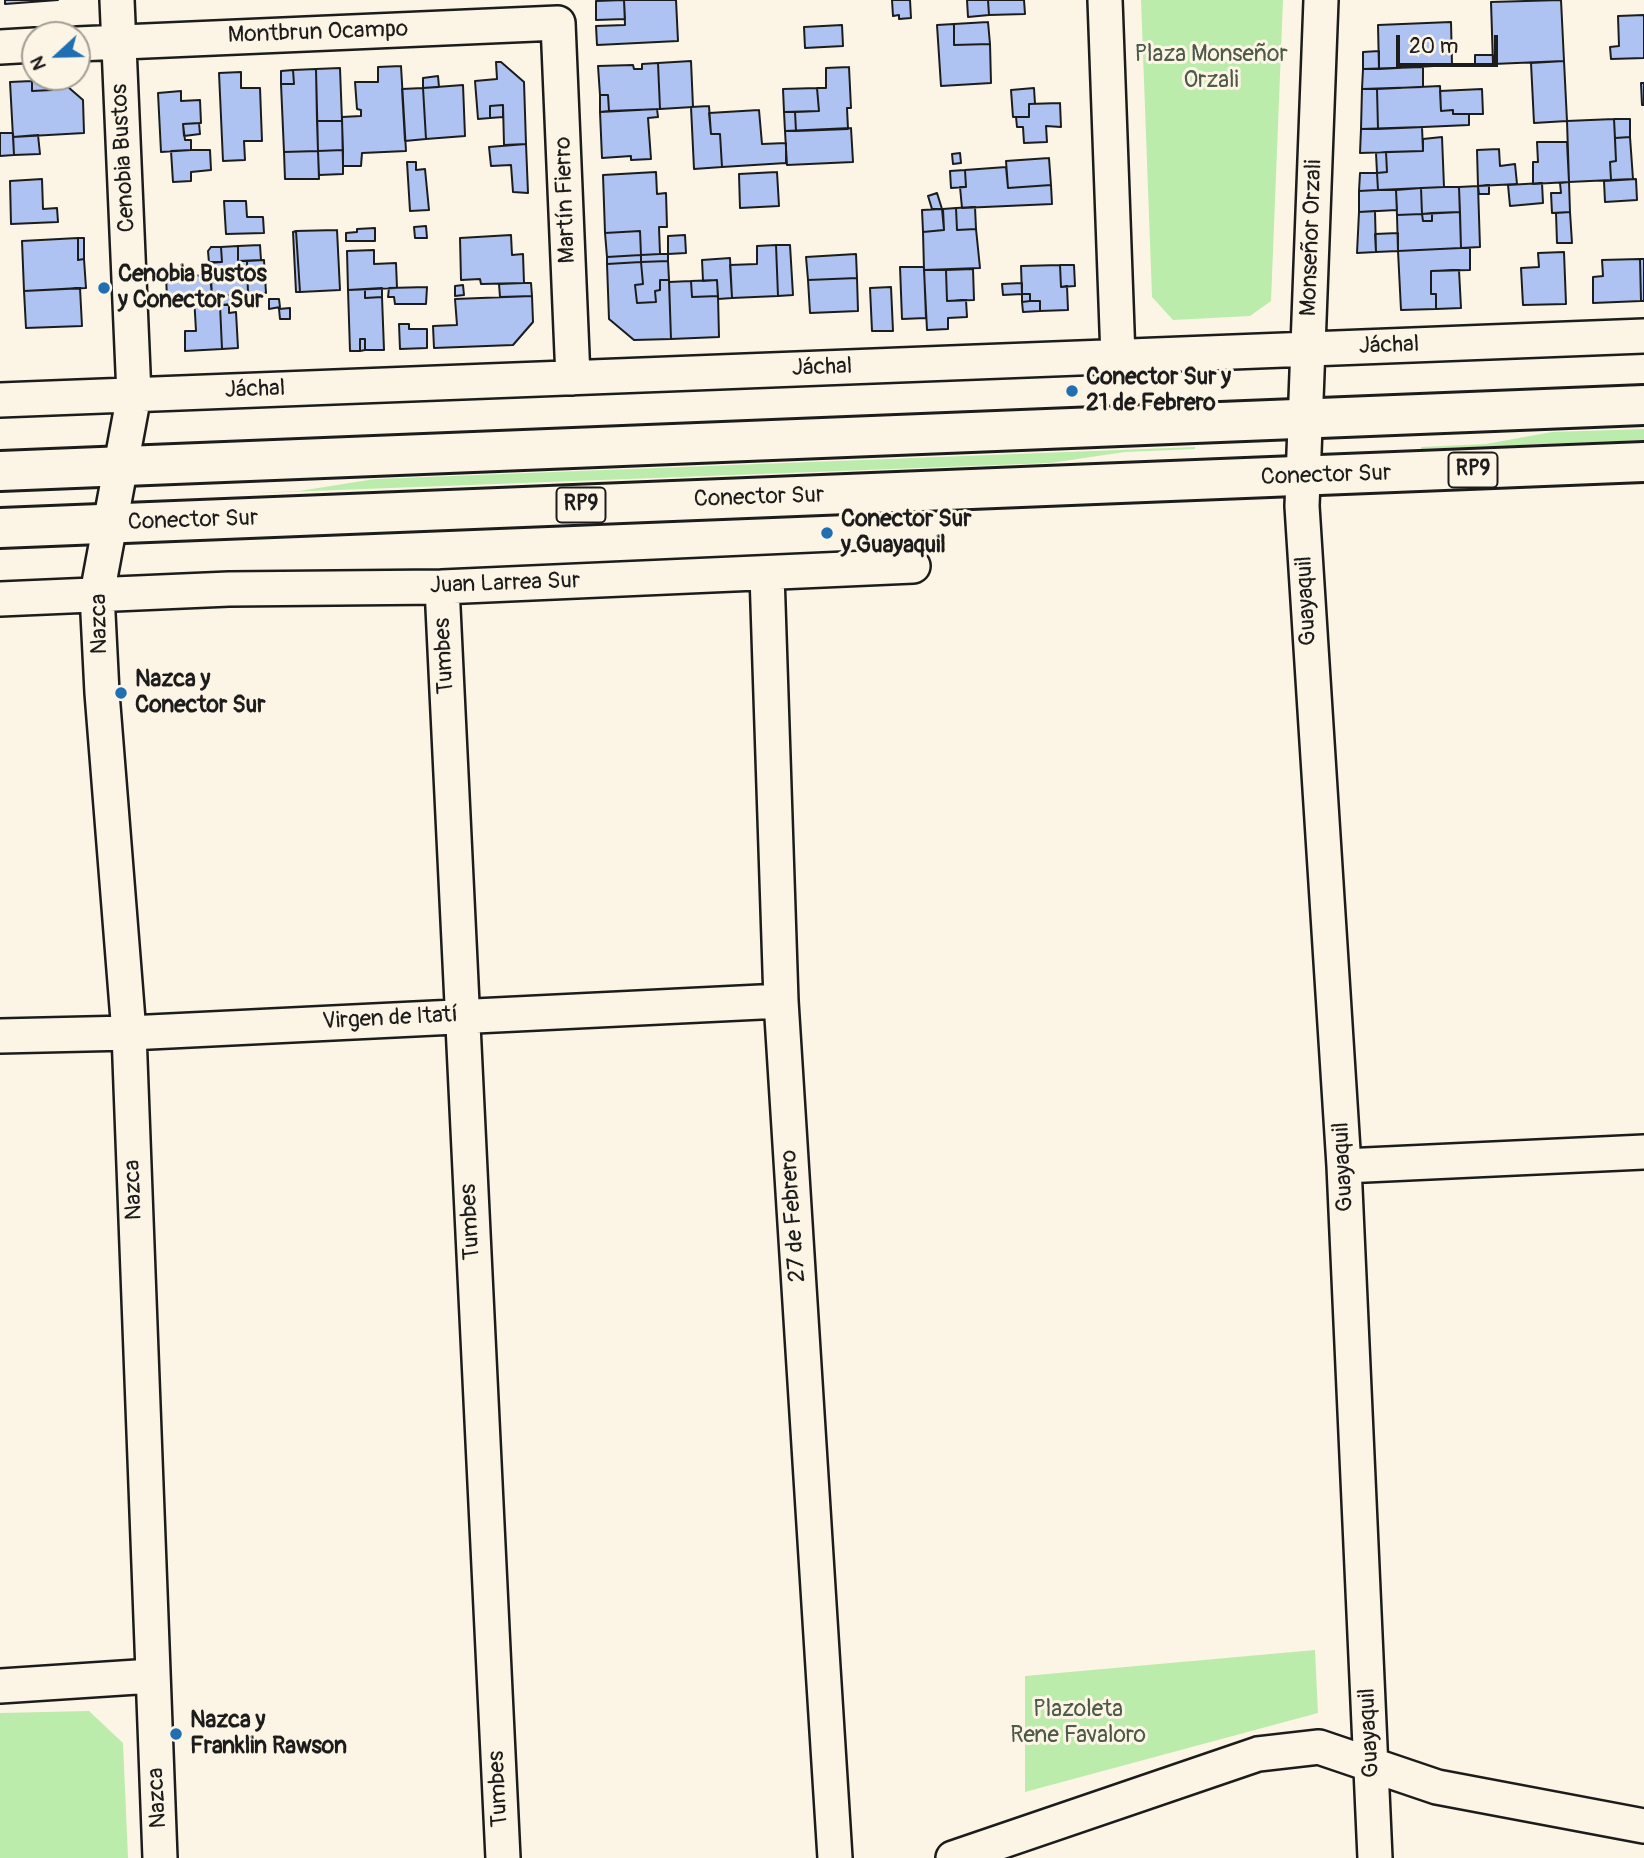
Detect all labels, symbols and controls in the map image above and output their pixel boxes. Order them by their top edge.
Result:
street label: Montbrun Ocampo [227,16,409,50]
north arrow [21,21,91,91]
scale bar [1399,21,1500,65]
text: 20 m [1409,33,1458,60]
park label: Plaza Monseñor Orzali [1134,41,1288,95]
text: N [25,53,52,74]
street label: Cenobia Bustos [106,83,142,233]
street label: Martín Fierro [550,136,582,264]
street label: Monseñor Orzali [1295,159,1329,317]
place label: Cenobia Bustos y Conector Sur [118,261,267,315]
marker: Cenobia Bustos y Conector Sur [96,280,112,296]
street label: Jáchal [1358,331,1420,361]
street label: Jáchal [791,353,853,383]
place label: Conector Sur y 21 de Febrero [1086,364,1231,418]
street label: Jáchal [224,375,286,405]
marker: Conector Sur y 21 de Febrero [1064,383,1080,399]
road number: RP9 [1448,452,1498,488]
street label: Conector Sur [1260,460,1392,492]
street label: Conector Sur [693,482,825,514]
road number: RP9 [556,488,606,522]
street label: Conector Sur [127,505,259,537]
place label: Conector Sur y Guayaquil [841,506,971,560]
marker: Conector Sur y Guayaquil [819,525,835,541]
street label: Guayaquil [1291,555,1323,647]
street label: Juan Larrea Sur [429,568,581,600]
street label: Nazca [86,593,114,655]
street label: Tumbes [429,617,461,695]
place label: Nazca y Conector Sur [135,666,265,720]
marker: Nazca y Conector Sur [113,685,129,701]
street label: Virgen de Itatí [321,1002,459,1036]
street label: Guayaquil [1328,1121,1360,1213]
street label: 27 de Febrero [776,1149,812,1283]
street label: Nazca [119,1159,149,1221]
street label: Tumbes [455,1183,487,1261]
street label: Guayaquil [1354,1687,1386,1779]
park label: Plazoleta Rene Favaloro [1010,1696,1146,1750]
place label: Nazca y Franklin Rawson [190,1707,347,1761]
marker: Nazca y Franklin Rawson [168,1726,184,1742]
street label: Tumbes [483,1750,515,1828]
street label: Nazca [143,1767,173,1829]

